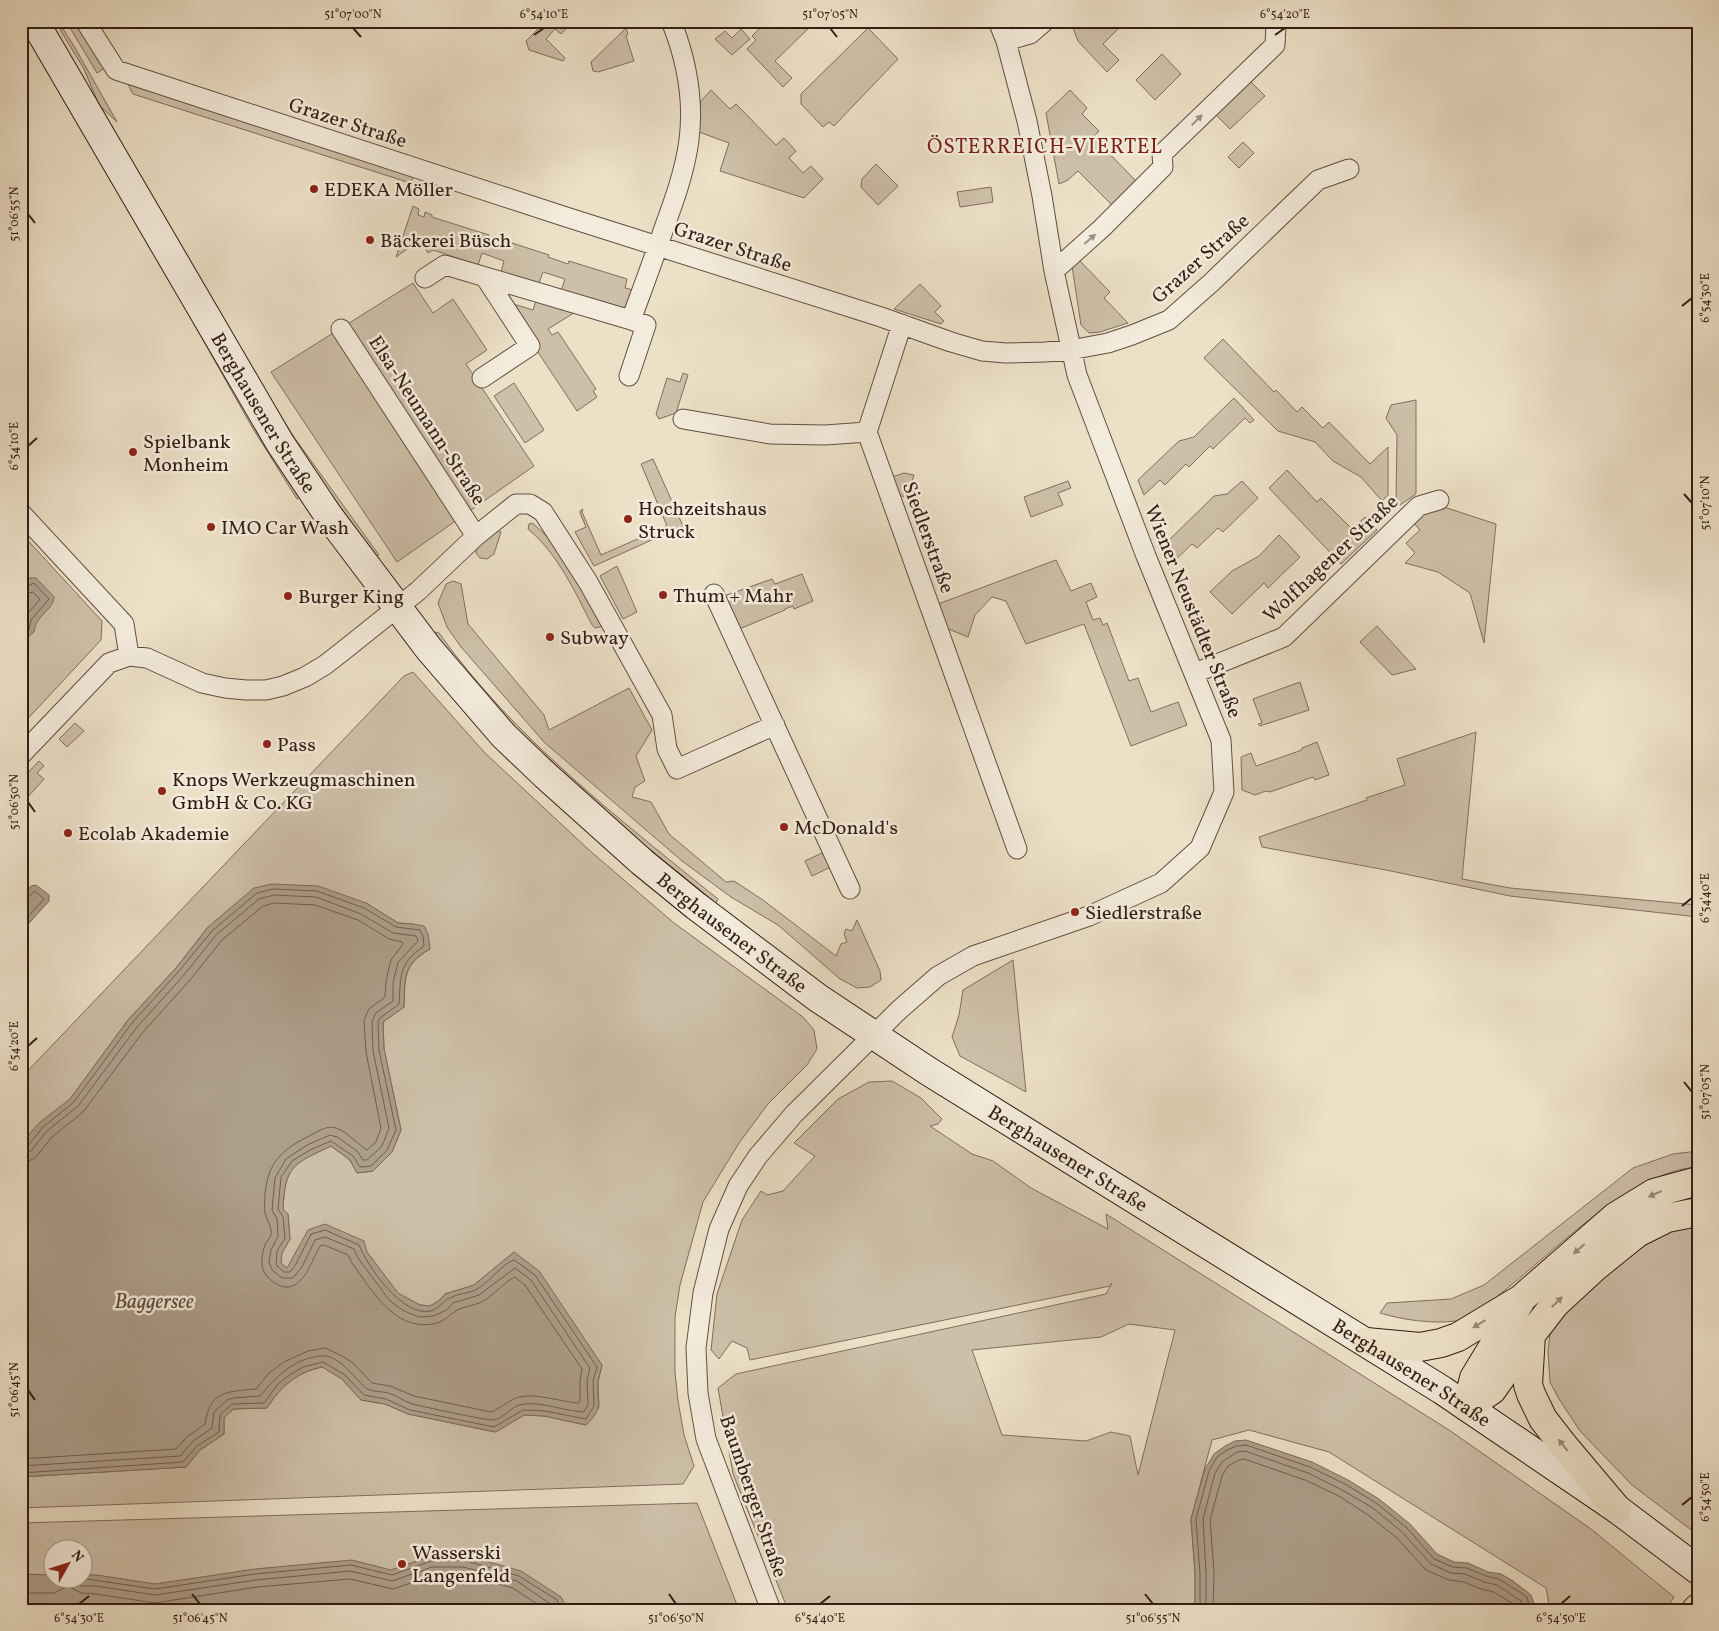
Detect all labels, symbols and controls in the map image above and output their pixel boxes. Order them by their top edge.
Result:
text: 51°07'00"N [324,7,382,23]
text: 6°54'10"E [520,7,568,23]
text: 51°07'05"N [802,7,858,23]
text: 6°54'20"E [1260,7,1310,23]
street label: Grazer Straße [285,92,410,156]
one-way arrow [1191,114,1203,126]
district label: ÖSTERREICH-VIERTEL [927,133,1163,162]
place label: EDEKA Möller [324,177,453,205]
marker: EDEKA Möller [308,183,320,195]
text: 51°06'55"N [7,186,23,242]
street label: Grazer Straße [1146,208,1256,311]
street label: Grazer Straße [670,216,795,280]
place label: Bäckerei Büsch [380,228,512,256]
one-way arrow [1084,233,1097,244]
marker: Bäckerei Büsch [364,234,376,246]
text: 6°54'30"E [1698,273,1714,323]
street label: Berghausener Straße [203,328,322,500]
street label: Elsa-Neumann-Straße [361,331,492,512]
text: 6°54'10"E [7,422,23,470]
place label: Spielbank Monheim [143,429,231,480]
marker: Spielbank Monheim [127,446,139,458]
text: 51°07'10"N [1698,476,1714,530]
street label: Siedlerstraße [894,478,960,597]
street label: Wolfhagener Straße [1257,489,1405,630]
place label: Hochzeitshaus Struck [638,496,767,547]
street label: Wiener Neustädter Straße [1137,501,1248,723]
marker: Hochzeitshaus Struck [622,513,634,525]
place label: IMO Car Wash [221,515,349,543]
marker: IMO Car Wash [205,521,217,533]
place label: Thum + Mahr [673,583,793,611]
place label: Burger King [298,584,404,612]
marker: Thum + Mahr [657,589,669,601]
marker: Burger King [282,590,294,602]
place label: Subway [560,625,629,653]
marker: Subway [544,631,556,643]
place label: Pass [277,732,316,760]
marker: Pass [261,738,273,750]
place label: Knops Werkzeugmaschinen GmbH & Co. KG [172,767,416,818]
text: 51°06'50"N [7,774,23,830]
marker: Knops Werkzeugmaschinen GmbH & Co. KG [156,785,168,797]
place label: McDonald's [794,815,898,843]
place label: Ecolab Akademie [78,821,229,849]
marker: McDonald's [778,821,790,833]
marker: Ecolab Akademie [62,827,74,839]
street label: Berghausener Straße [649,867,812,1001]
text: 6°54'40"E [1698,873,1714,923]
place label: Siedlerstraße [1085,900,1202,928]
marker: Siedlerstraße [1069,906,1081,918]
text: 6°54'20"E [7,1021,23,1071]
text: 51°07'05"N [1698,1064,1714,1120]
street label: Berghausener Straße [982,1099,1152,1220]
one-way arrow [1648,1191,1662,1199]
one-way arrow [1573,1243,1585,1255]
water label: Baggersee [114,1288,194,1317]
one-way arrow [1551,1296,1563,1308]
street label: Berghausener Straße [1326,1313,1496,1435]
one-way arrow [1473,1320,1486,1329]
text: 51°06'45"N [7,1362,23,1418]
street label: Baumberger Straße [711,1412,793,1582]
one-way arrow [1558,1439,1569,1452]
text: 6°54'50"E [1698,1472,1714,1522]
north arrow [42,1538,92,1588]
place label: Wasserski Langenfeld [412,1540,510,1591]
text: N [66,1547,88,1567]
marker: Wasserski Langenfeld [396,1558,408,1570]
text: 6°54'30"E [54,1611,104,1627]
text: 51°06'45"N [172,1611,228,1627]
text: 51°06'50"N [648,1611,704,1627]
text: 6°54'40"E [795,1611,845,1627]
text: 51°06'55"N [1125,1611,1181,1627]
text: 6°54'50"E [1536,1611,1586,1627]

